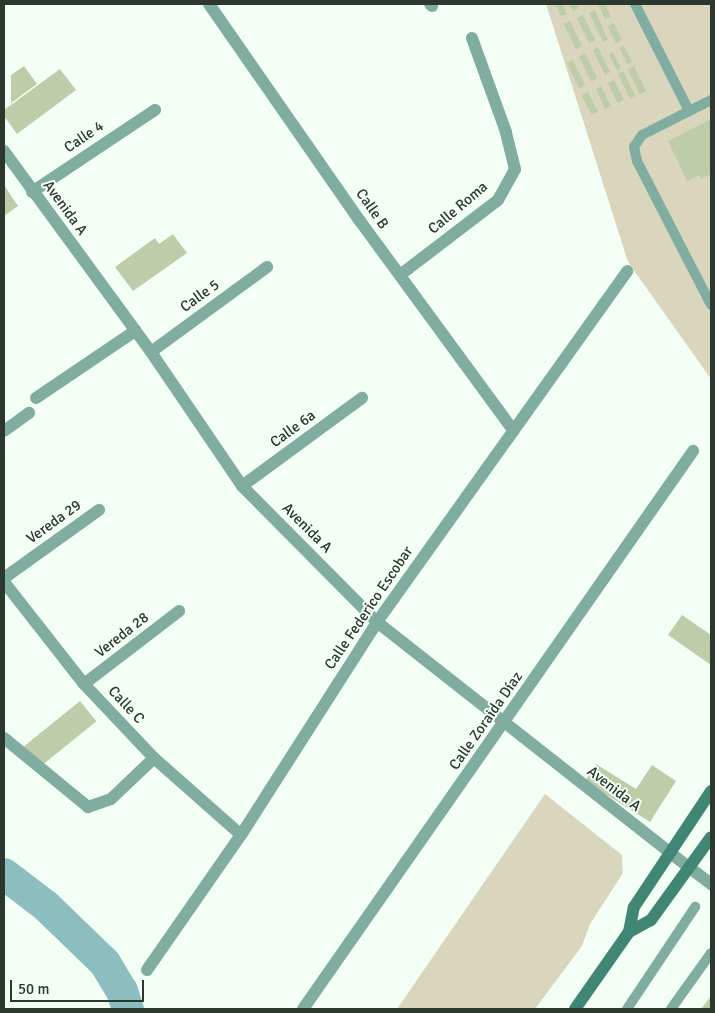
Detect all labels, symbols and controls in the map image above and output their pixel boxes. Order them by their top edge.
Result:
street label: Calle 4 [61,117,107,157]
street label: Avenida A [39,177,91,239]
street label: Calle Roma [425,178,491,238]
street label: Calle B [352,185,392,233]
street label: Calle 5 [177,276,223,316]
street label: Calle 6a [267,407,319,451]
street label: Vereda 29 [23,496,85,548]
street label: Avenida A [278,499,336,557]
street label: Calle Federico Escobar [321,543,417,673]
street label: Vereda 28 [92,608,152,662]
street label: Calle Zoraida Díaz [445,668,527,774]
street label: Calle C [104,682,148,728]
street label: Avenida A [584,762,644,816]
scale bar [12,970,146,1002]
text: 50 m [18,980,49,998]

